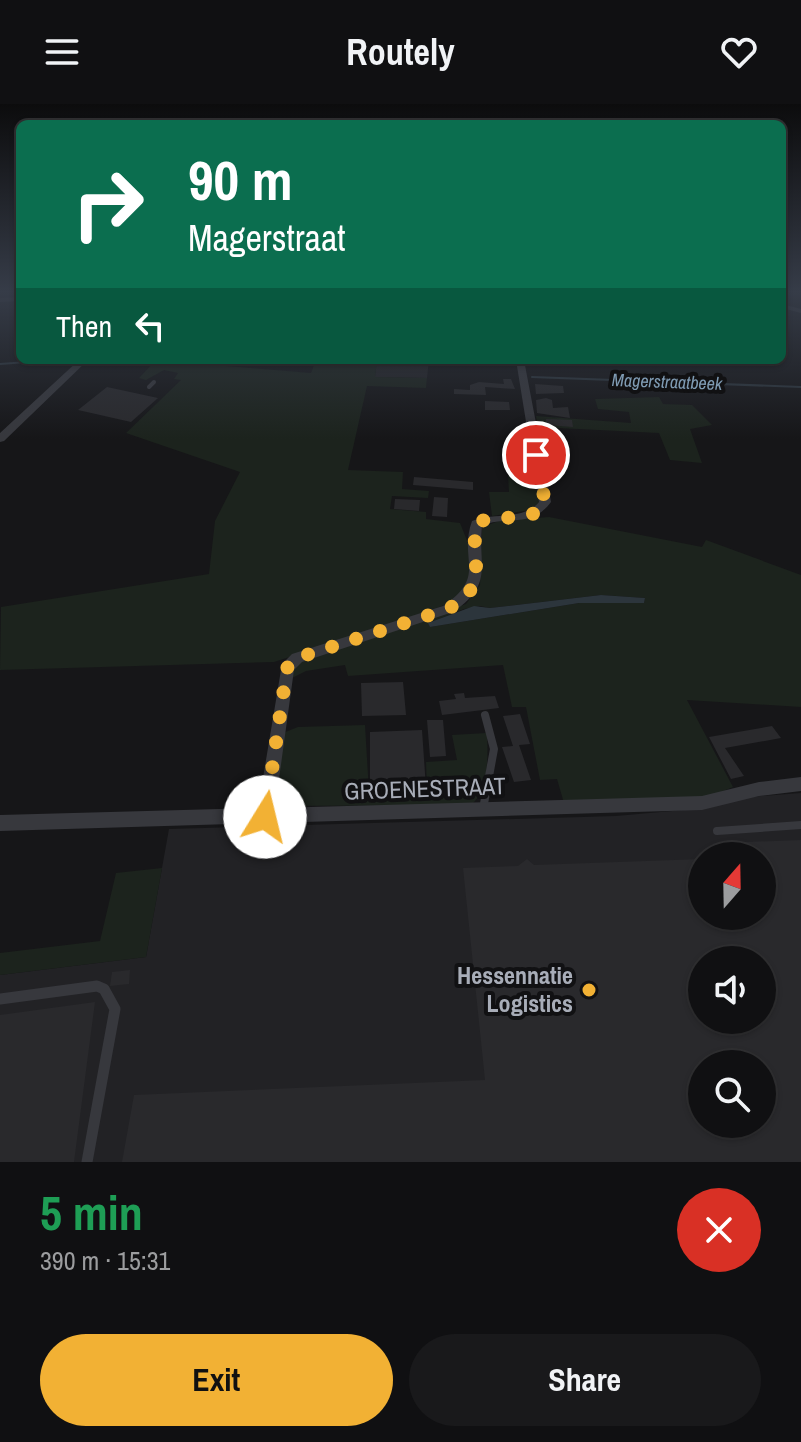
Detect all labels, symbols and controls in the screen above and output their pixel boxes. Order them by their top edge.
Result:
text: Routely [346,28,455,76]
icon: menu [40,30,84,74]
icon: heart [717,30,761,74]
text: 90 m [188,142,293,217]
icon: right [56,152,160,256]
text: Magerstraat [188,214,346,262]
icon: left [128,304,172,348]
text: Then [56,306,112,346]
water label: Magerstraatbeek [611,367,723,396]
pin [502,421,570,489]
icon: arrive [514,433,558,477]
street label: GROENESTRAAT [344,769,506,807]
position arrow [223,775,307,859]
north arrow [688,842,776,930]
map controls [688,842,776,1138]
button: sound [688,946,776,1034]
place label: Hessennatie Logistics [457,959,573,1019]
marker: Hessennatie Logistics [580,981,598,999]
button: search [688,1050,776,1138]
text: 5 min [40,1180,143,1245]
button: close [677,1188,761,1272]
text: 390 m · 15:31 [40,1243,170,1278]
button: Exit [40,1334,393,1426]
button: Share [409,1334,761,1426]

